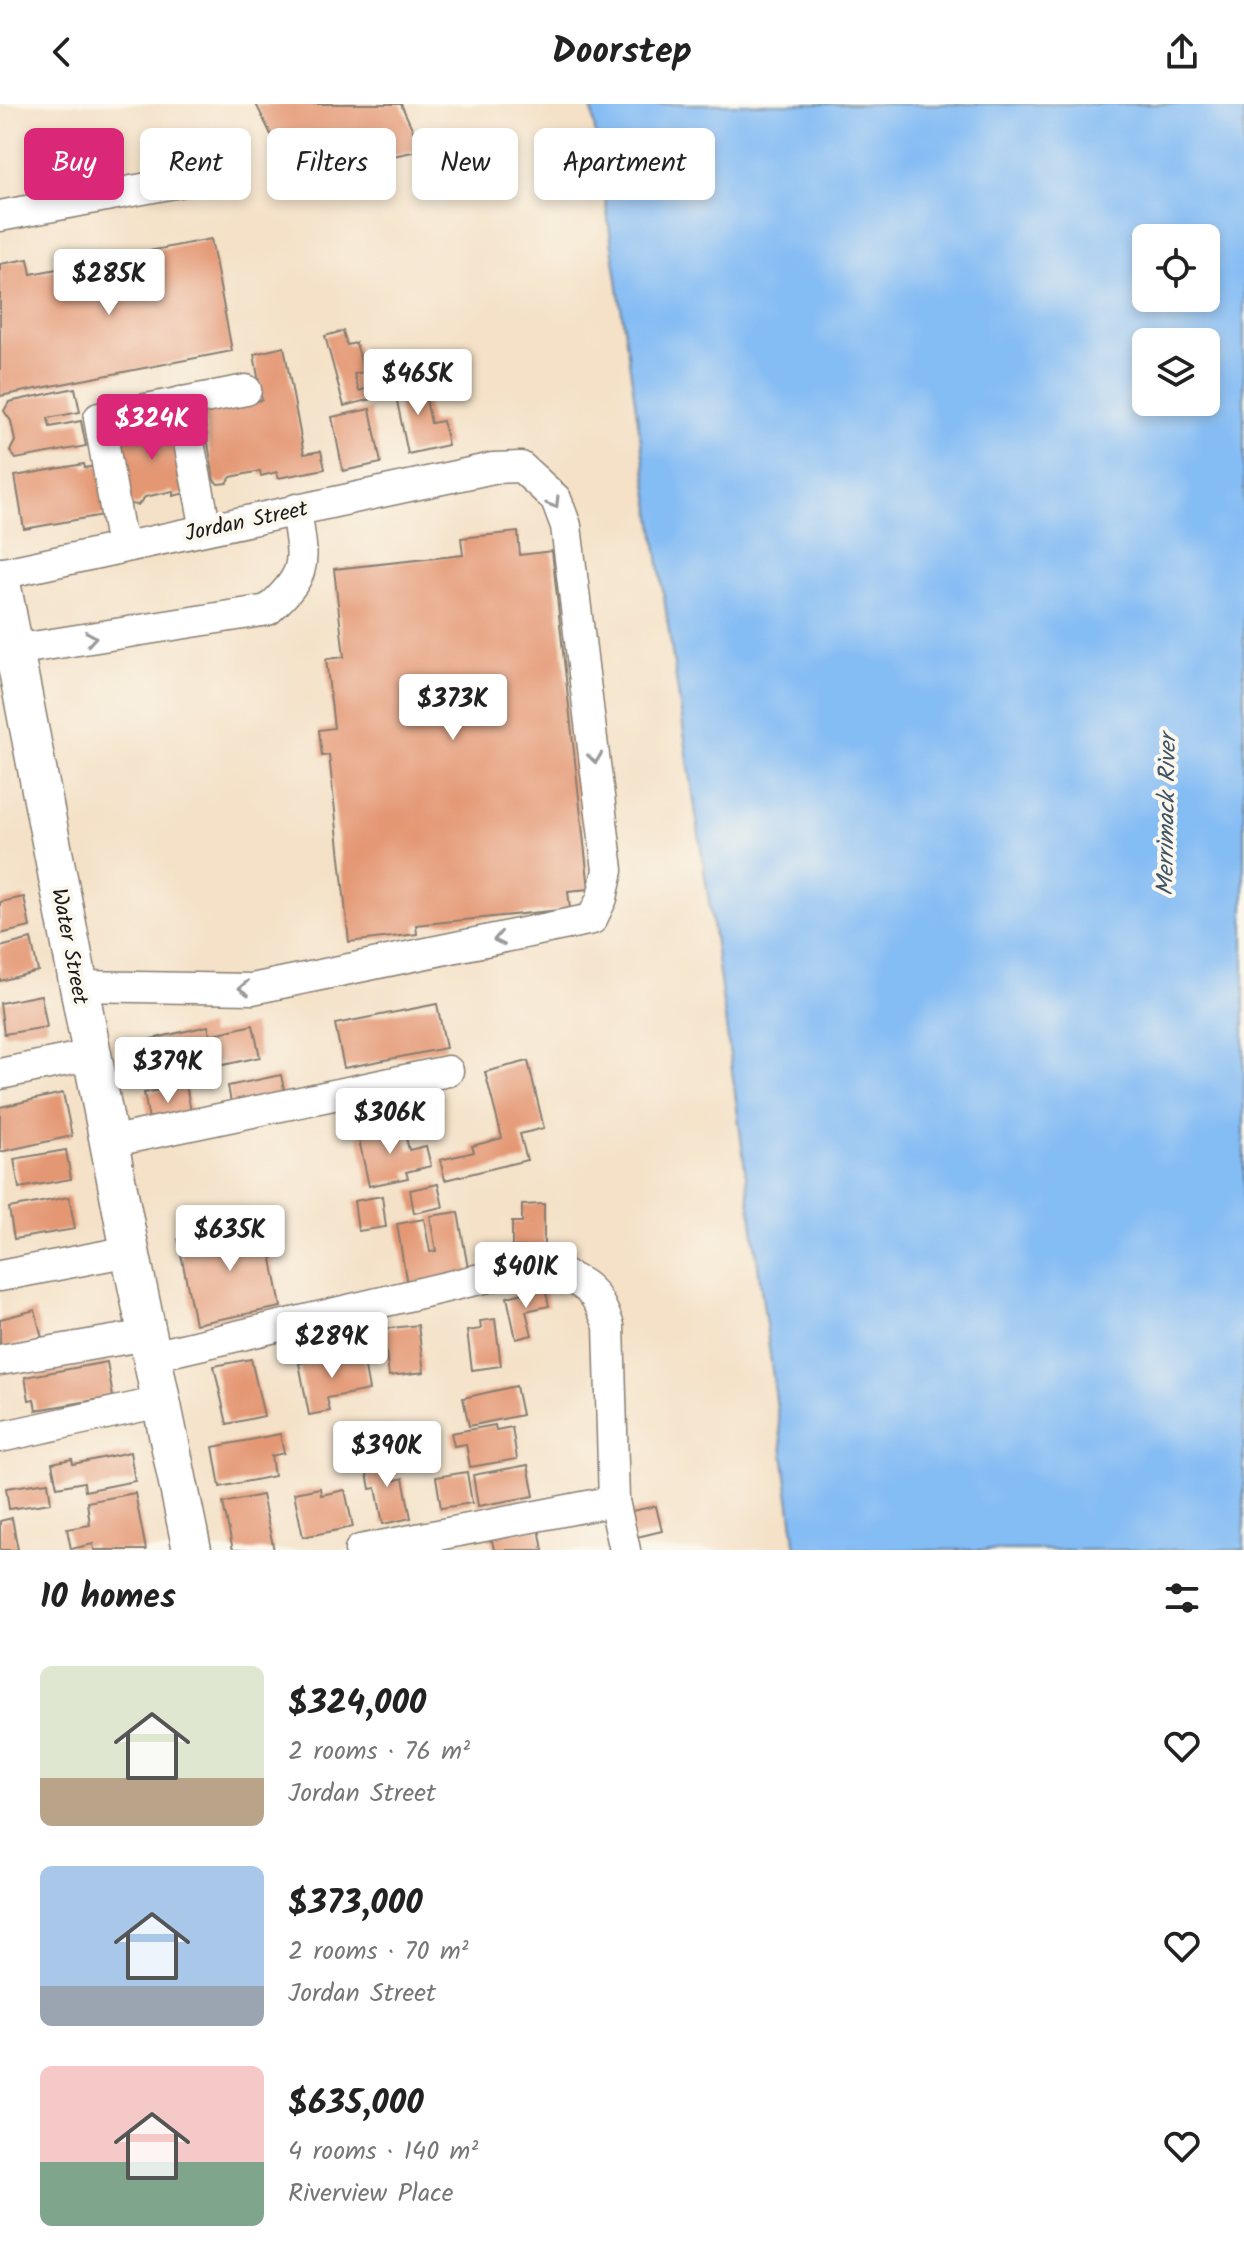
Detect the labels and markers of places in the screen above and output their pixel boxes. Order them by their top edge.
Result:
pin: $285K [53,249,165,317]
pin: $465K [362,349,474,417]
pin: $324K [96,394,208,462]
pin: $373K [397,674,509,742]
pin: $379K [112,1037,224,1105]
pin: $306K [334,1088,446,1156]
pin: $635K [174,1205,286,1273]
pin: $401K [470,1242,582,1310]
pin: $289K [276,1312,388,1380]
pin: $390K [331,1421,443,1489]

